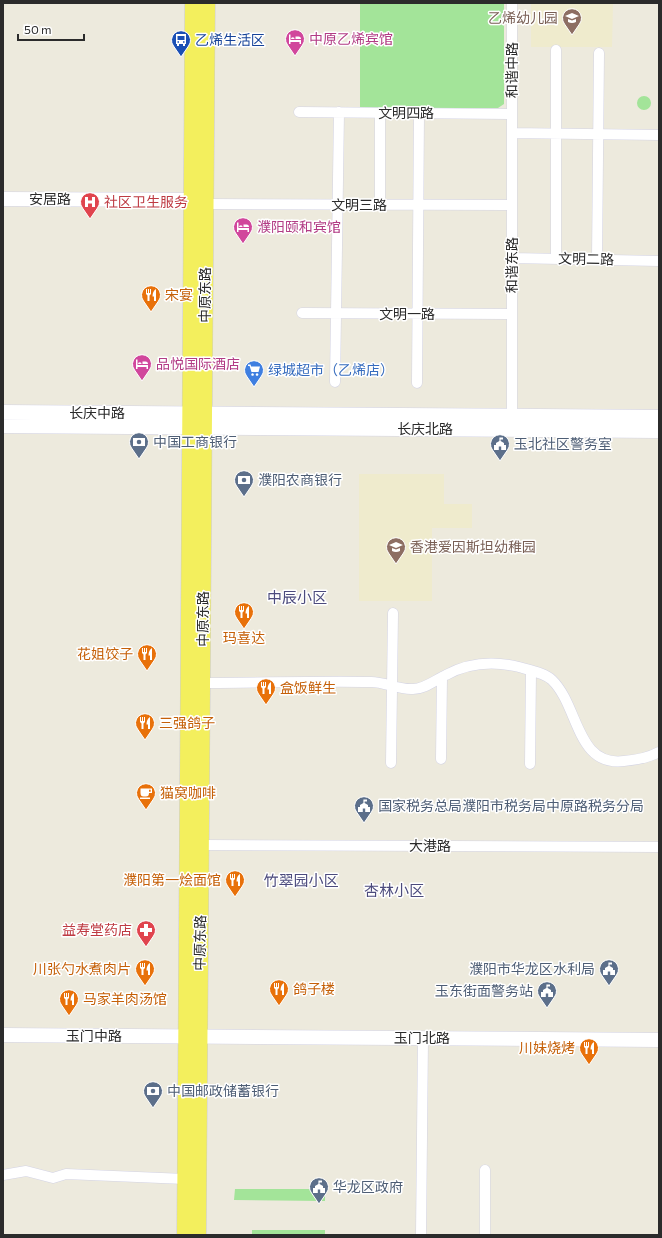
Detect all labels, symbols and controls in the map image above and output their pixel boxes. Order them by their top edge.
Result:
school or university icon: 乙烯幼儿园 [561,7,583,35]
place label: 乙烯幼儿园 [488,9,558,26]
scale bar [18,16,84,42]
text: 50 m [24,22,52,36]
hotel icon: 中原乙烯宾馆 [284,28,306,56]
bus stop icon: 乙烯生活区 [170,29,192,57]
place label: 中原乙烯宾馆 [309,30,393,47]
place label: 乙烯生活区 [195,31,265,48]
street label: 和谐中路 [503,42,520,98]
street label: 文明四路 [378,104,434,121]
street label: 安居路 [29,190,71,207]
hospital icon: 社区卫生服务 [79,191,101,219]
place label: 社区卫生服务 [104,193,188,210]
street label: 文明三路 [331,196,387,213]
hotel icon: 濮阳颐和宾馆 [232,216,254,244]
place label: 濮阳颐和宾馆 [257,218,341,235]
street label: 和谐东路 [503,237,520,293]
street label: 文明二路 [558,250,614,267]
street label: 中原东路 [196,267,213,323]
restaurant icon: 宋宴 [140,284,162,312]
place label: 宋宴 [165,286,193,303]
street label: 文明一路 [379,305,435,322]
hotel icon: 品悦国际酒店 [131,353,153,381]
place label: 品悦国际酒店 [156,355,240,372]
supermarket icon: 绿城超市（乙烯店） [243,359,265,387]
place label: 绿城超市（乙烯店） [268,361,394,378]
street label: 长庆中路 [69,404,125,421]
street label: 长庆北路 [397,420,453,437]
bank icon: 中国工商银行 [128,431,150,459]
place label: 中国工商银行 [153,433,237,450]
public building icon: 玉北社区警务室 [489,433,511,461]
place label: 玉北社区警务室 [514,435,612,452]
bank icon: 濮阳农商银行 [233,469,255,497]
place label: 濮阳农商银行 [258,471,342,488]
school or university icon: 香港爱因斯坦幼稚园 [385,536,407,564]
place label: 香港爱因斯坦幼稚园 [410,538,536,555]
district label: 中辰小区 [267,588,327,606]
street label: 中原东路 [194,591,211,647]
restaurant icon: 玛喜达 [233,601,255,629]
place label: 玛喜达 [223,629,265,646]
restaurant icon: 花姐饺子 [136,643,158,671]
place label: 花姐饺子 [77,645,133,662]
restaurant icon: 盒饭鲜生 [255,677,277,705]
place label: 盒饭鲜生 [280,679,336,696]
restaurant icon: 三强鸽子 [134,712,156,740]
place label: 三强鸽子 [159,714,215,731]
cafe icon: 猫窝咖啡 [135,782,157,810]
place label: 猫窝咖啡 [160,784,216,801]
public building icon: 国家税务总局濮阳市税务局中原路税务分局 [353,795,375,823]
place label: 国家税务总局濮阳市税务局中原路税务分局 [378,797,644,814]
street label: 大港路 [409,837,451,854]
restaurant icon: 濮阳第一烩面馆 [224,869,246,897]
place label: 濮阳第一烩面馆 [123,871,221,888]
district label: 竹翠园小区 [263,871,339,889]
district label: 杏林小区 [364,881,424,899]
street label: 中原东路 [191,915,208,971]
pharmacy icon: 益寿堂药店 [135,919,157,947]
place label: 益寿堂药店 [62,921,132,938]
restaurant icon: 川张勺水煮肉片 [134,958,156,986]
public building icon: 濮阳市华龙区水利局 [598,958,620,986]
place label: 川张勺水煮肉片 [33,960,131,977]
place label: 濮阳市华龙区水利局 [469,960,595,977]
restaurant icon: 鸽子楼 [268,978,290,1006]
place label: 鸽子楼 [293,980,335,997]
public building icon: 玉东街面警务站 [536,980,558,1008]
place label: 玉东街面警务站 [435,982,533,999]
restaurant icon: 马家羊肉汤馆 [58,988,80,1016]
place label: 马家羊肉汤馆 [83,990,167,1007]
street label: 玉门中路 [66,1027,122,1044]
street label: 玉门北路 [394,1029,450,1046]
restaurant icon: 川妹烧烤 [578,1037,600,1065]
place label: 川妹烧烤 [519,1039,575,1056]
bank icon: 中国邮政储蓄银行 [142,1080,164,1108]
place label: 中国邮政储蓄银行 [167,1082,279,1099]
public building icon: 华龙区政府 [308,1176,330,1204]
place label: 华龙区政府 [333,1178,403,1195]

